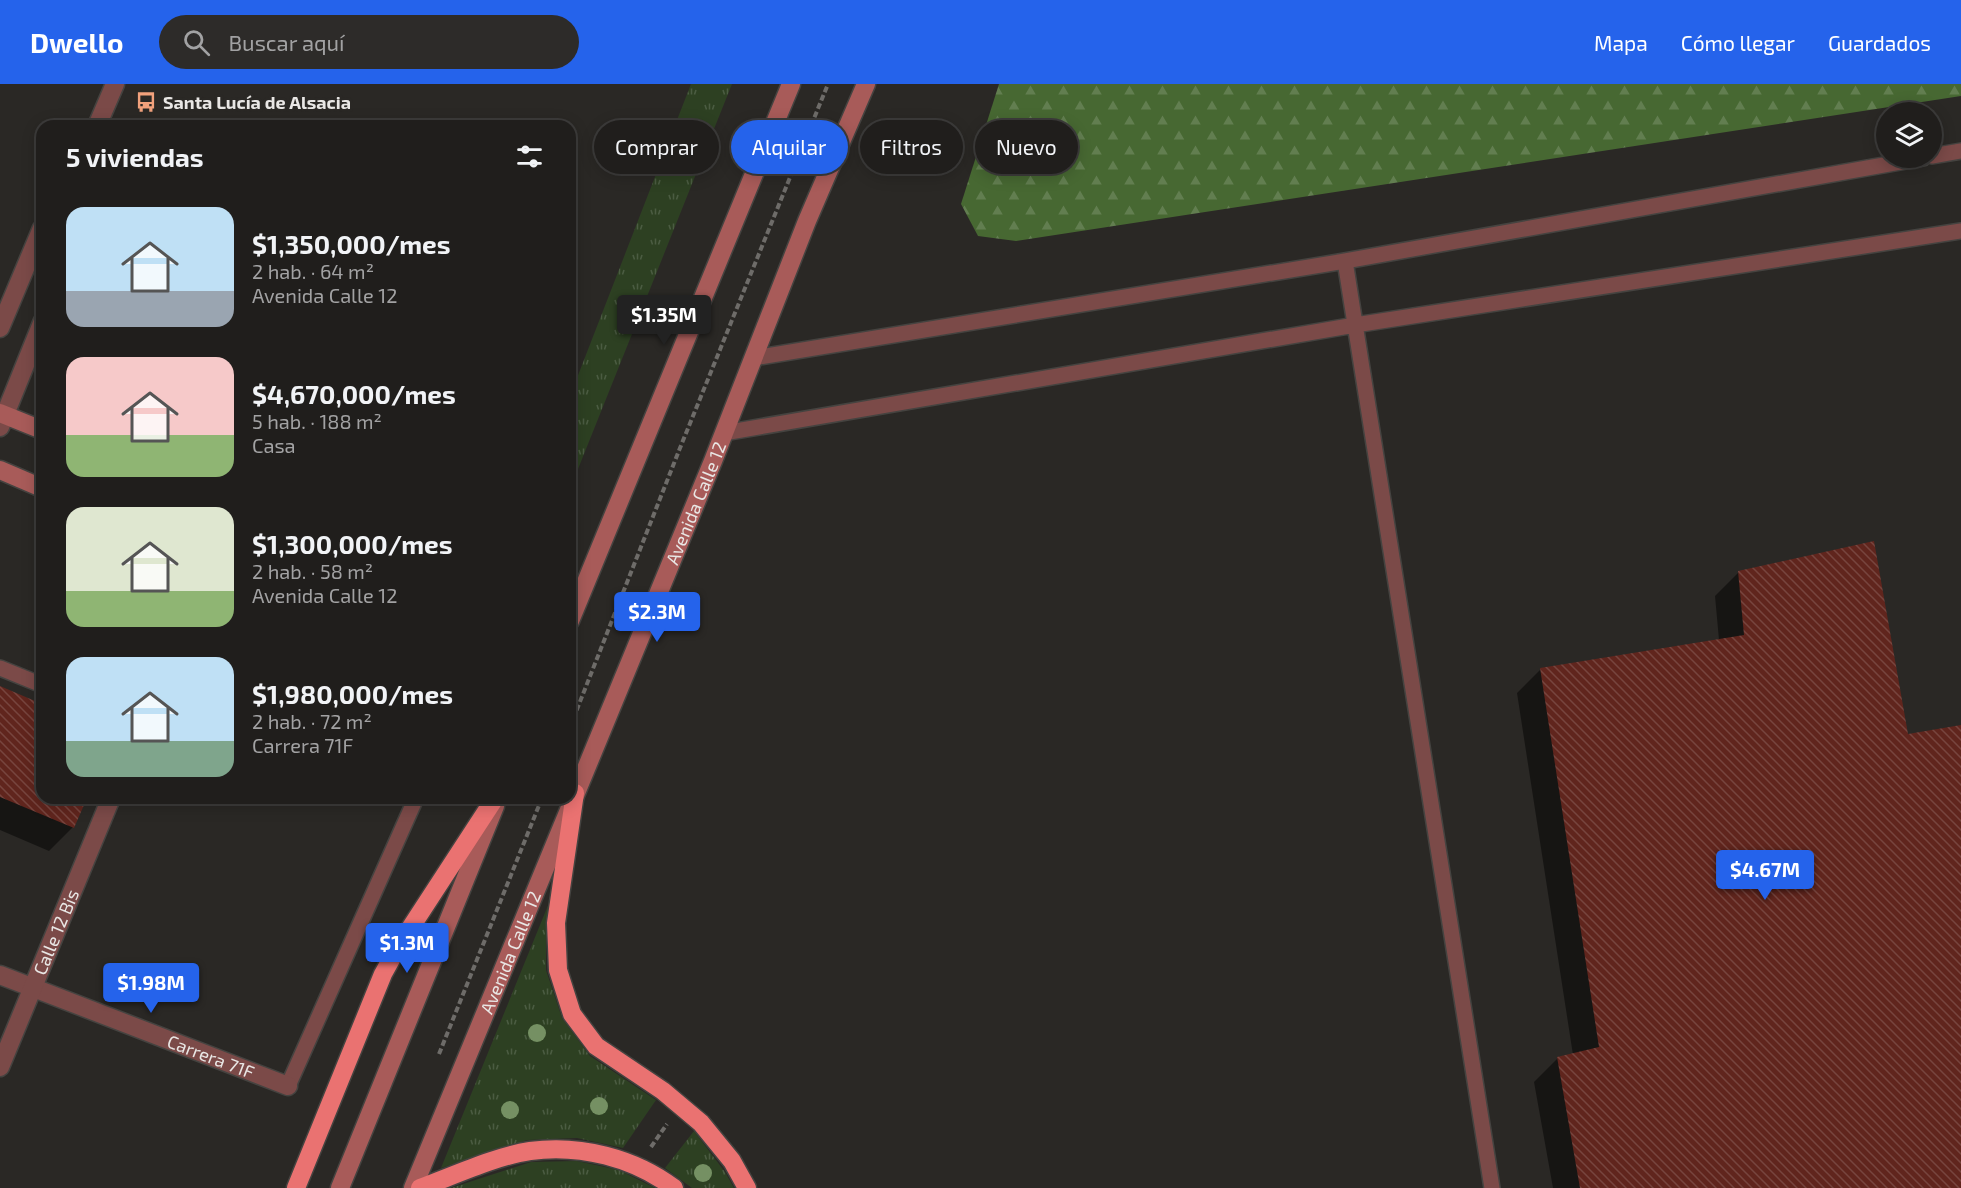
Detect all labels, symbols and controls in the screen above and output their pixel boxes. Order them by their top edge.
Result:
search box [159,15,579,69]
text: Dwello [30,25,123,59]
icon: search [180,26,213,59]
text: Buscar aquí [228,29,345,55]
text: Mapa [1594,30,1648,55]
text: Cómo llegar [1681,30,1795,55]
text: Guardados [1828,30,1931,55]
bus stop icon: Santa Lucía de Alsacia [134,90,158,114]
place label: Santa Lucía de Alsacia [163,91,351,113]
map controls [1876,102,1942,168]
button: layers [1876,102,1942,168]
chip: Comprar [594,120,719,174]
chip: Alquilar [731,120,848,174]
chip: Filtros [860,120,963,174]
chip: Nuevo [975,120,1078,174]
icon: filters [513,140,546,173]
text: 5 viviendas [66,141,204,172]
text: $1,350,000/mes [252,228,451,259]
icon: home [114,231,186,303]
text: 2 hab. · 64 m² [252,259,374,283]
text: Avenida Calle 12 [252,283,397,307]
pin: $1.35M [615,295,713,346]
text: $1.35M [631,302,697,326]
text: $4,670,000/mes [252,378,456,409]
icon: home [114,381,186,453]
text: 5 hab. · 188 m² [252,409,382,433]
text: Casa [252,433,296,457]
street label: Avenida Calle 12 [661,438,731,568]
text: $1,300,000/mes [252,528,453,559]
icon: home [114,531,186,603]
text: 2 hab. · 58 m² [252,559,373,583]
text: Avenida Calle 12 [252,583,397,607]
pin: $2.3M [615,592,699,643]
text: $2.3M [628,599,686,623]
text: $1,980,000/mes [252,678,453,709]
icon: home [114,681,186,753]
text: 2 hab. · 72 m² [252,709,372,733]
text: Carrera 71F [252,733,353,757]
pin: $4.67M [1716,850,1814,901]
text: $4.67M [1730,857,1800,881]
street label: Calle 12 Bis [28,886,83,978]
street label: Avenida Calle 12 [475,888,545,1017]
pin: $1.3M [365,923,449,974]
text: $1.3M [380,930,434,954]
pin: $1.98M [102,963,200,1014]
text: $1.98M [117,970,185,994]
street label: Carrera 71F [164,1030,258,1083]

